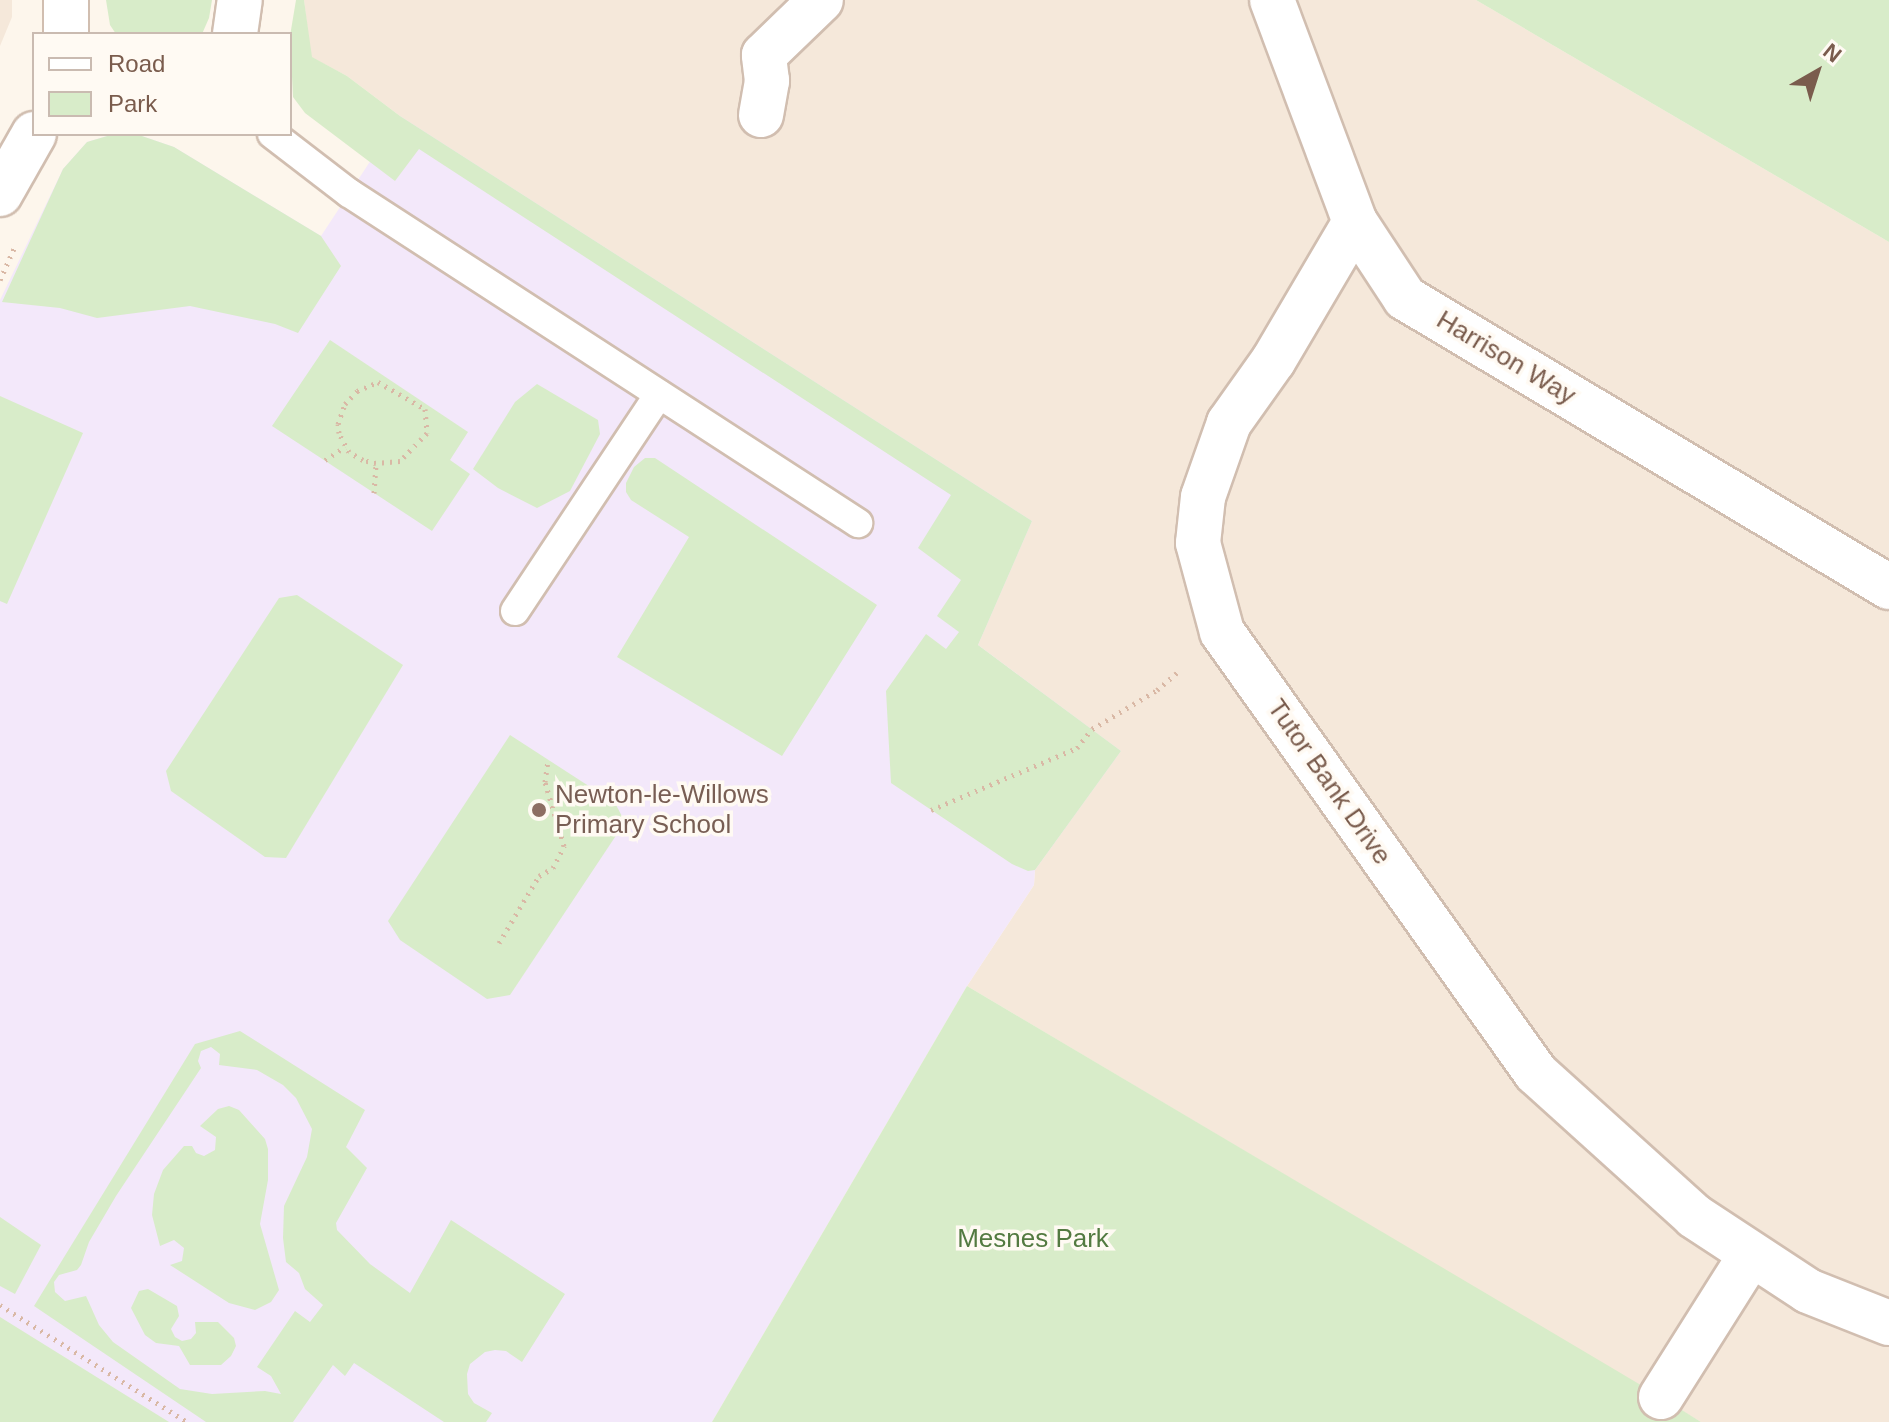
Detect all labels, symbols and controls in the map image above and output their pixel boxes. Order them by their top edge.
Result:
legend [32,32,292,136]
north arrow [1777,32,1857,112]
text: N [1818,38,1846,68]
text: Road [108,50,165,77]
text: Park [108,90,157,117]
street label: Harrison Way [1431,304,1581,412]
street label: Tutor Bank Drive [1261,694,1397,870]
place label: Newton-le-Willows Primary School [555,779,769,840]
marker: Newton-le-Willows Primary School [530,801,548,819]
park label: Mesnes Park [957,1223,1109,1255]

